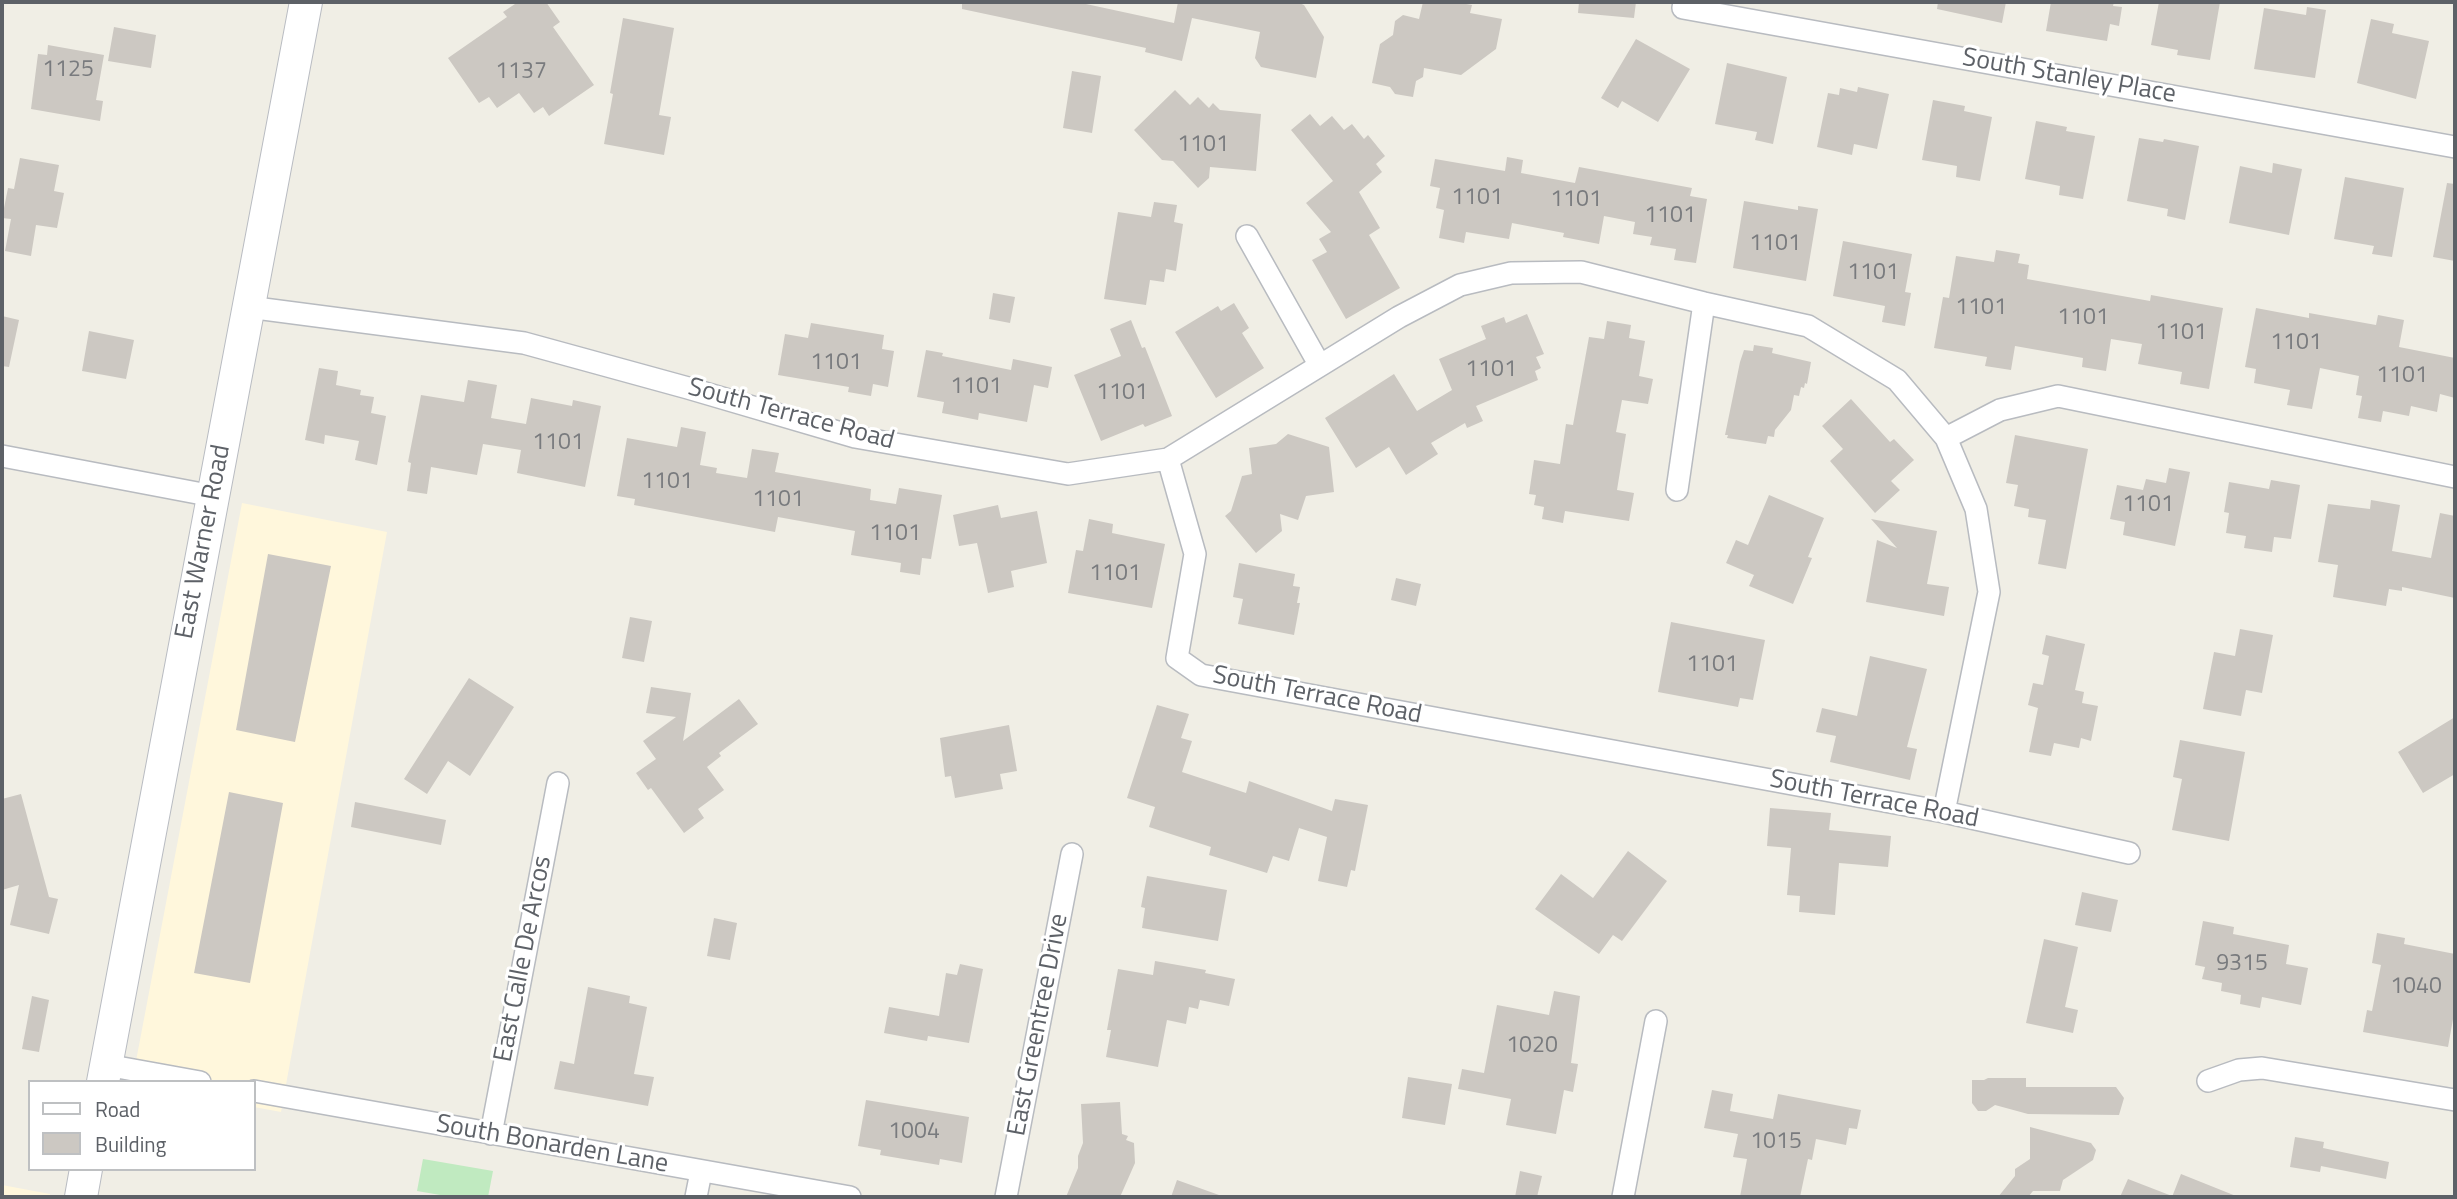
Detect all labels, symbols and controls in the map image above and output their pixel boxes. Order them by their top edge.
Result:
street label: South Stanley Place [1960,43,2178,111]
house number: 1125 [42,56,94,84]
house number: 1137 [495,58,547,86]
house number: 1101 [1177,131,1229,159]
house number: 1101 [1451,184,1503,212]
house number: 1101 [1550,186,1602,214]
house number: 1101 [1644,202,1696,230]
house number: 1101 [1749,230,1801,258]
house number: 1101 [1847,259,1899,287]
house number: 1101 [1955,294,2007,322]
house number: 1101 [2057,304,2109,332]
house number: 1101 [2155,319,2207,347]
house number: 1101 [2270,329,2322,357]
house number: 1101 [810,349,862,377]
house number: 1101 [1465,356,1517,384]
house number: 1101 [2376,362,2428,390]
street label: South Terrace Road [684,372,898,458]
house number: 1101 [950,373,1002,401]
house number: 1101 [1096,379,1148,407]
house number: 1101 [532,429,584,457]
street label: East Warner Road [170,442,238,642]
house number: 1101 [641,468,693,496]
house number: 1101 [752,486,804,514]
house number: 1101 [2122,491,2174,519]
house number: 1101 [869,520,921,548]
house number: 1101 [1089,560,1141,588]
house number: 1101 [1686,651,1738,679]
street label: South Terrace Road [1210,660,1424,732]
street label: South Terrace Road [1767,764,1981,836]
street label: East Calle De Arcos [489,853,559,1065]
street label: East Greentree Drive [1002,911,1076,1139]
house number: 9315 [2216,950,2268,978]
house number: 1040 [2390,973,2442,1001]
house number: 1020 [1506,1032,1558,1060]
legend [28,1080,256,1171]
text: Road [95,1093,140,1125]
street label: South Bonarden Lane [434,1109,670,1181]
house number: 1004 [888,1118,940,1146]
text: Building [95,1128,166,1160]
house number: 1015 [1750,1128,1802,1156]

